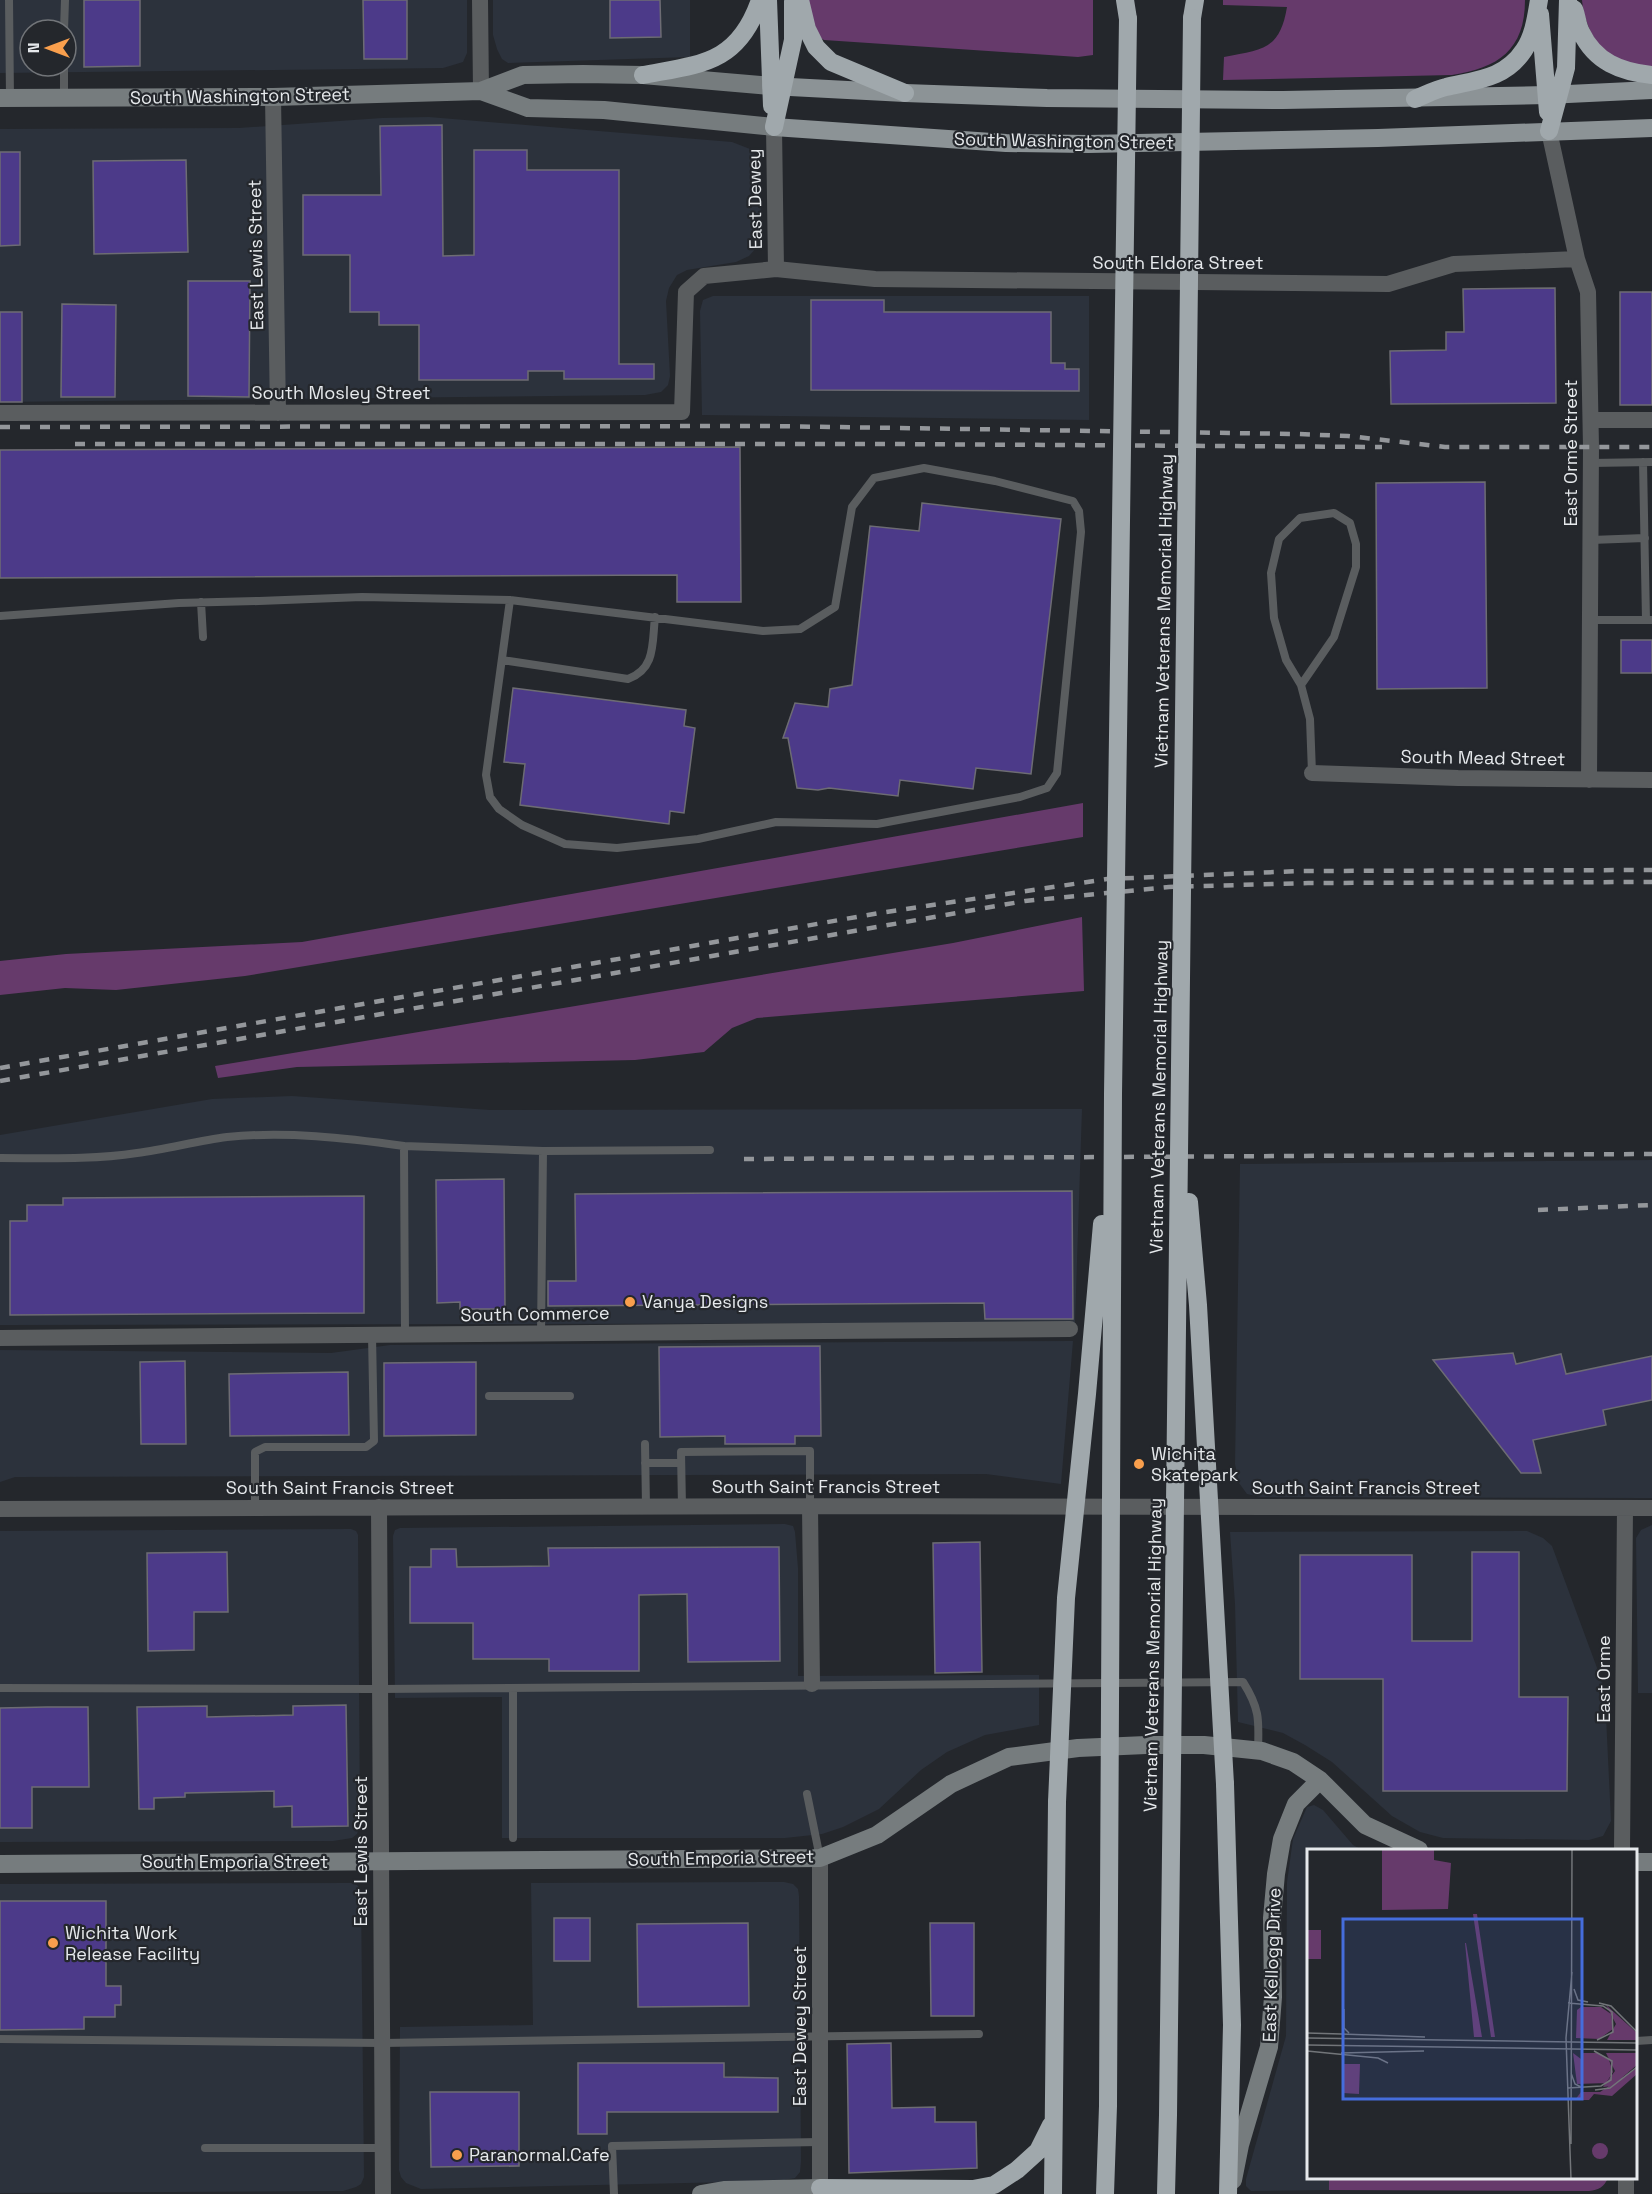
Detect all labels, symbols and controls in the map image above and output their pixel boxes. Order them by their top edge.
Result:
north arrow [18,18,78,78]
text: N [23,43,44,53]
street label: South Washington Street [130,82,350,109]
street label: South Washington Street [954,127,1174,154]
street label: East Dewey [742,148,767,250]
street label: East Lewis Street [243,179,268,331]
street label: South Eldora Street [1093,251,1263,274]
street label: East Orme Street [1559,379,1582,527]
street label: South Mosley Street [251,381,431,404]
street label: Vietnam Veterans Memorial Highway [1149,454,1178,768]
street label: South Mead Street [1400,745,1566,770]
street label: Vietnam Veterans Memorial Highway [1144,940,1173,1254]
place label: Vanya Designs [642,1290,768,1313]
marker: Vanya Designs [623,1295,637,1309]
street label: South Commerce [460,1301,610,1326]
place label: Wichita Skatepark [1151,1442,1239,1486]
marker: Wichita Skatepark [1132,1457,1146,1471]
street label: South Saint Francis Street [712,1475,940,1498]
street label: South Saint Francis Street [226,1476,454,1499]
street label: South Saint Francis Street [1252,1476,1480,1499]
street label: Vietnam Veterans Memorial Highway [1138,1498,1167,1812]
street label: East Orme [1592,1635,1615,1723]
street label: East Lewis Street [349,1776,372,1926]
street label: South Emporia Street [627,1844,814,1871]
inset map [1307,1849,1637,2179]
street label: South Emporia Street [142,1850,328,1873]
street label: East Kellogg Drive [1257,1887,1286,2043]
place label: Wichita Work Release Facility [65,1921,200,1965]
marker: Wichita Work Release Facility [46,1936,60,1950]
street label: East Dewey Street [788,1946,811,2106]
place label: Paranormal.Cafe [469,2143,610,2166]
marker: Paranormal.Cafe [450,2148,464,2162]

